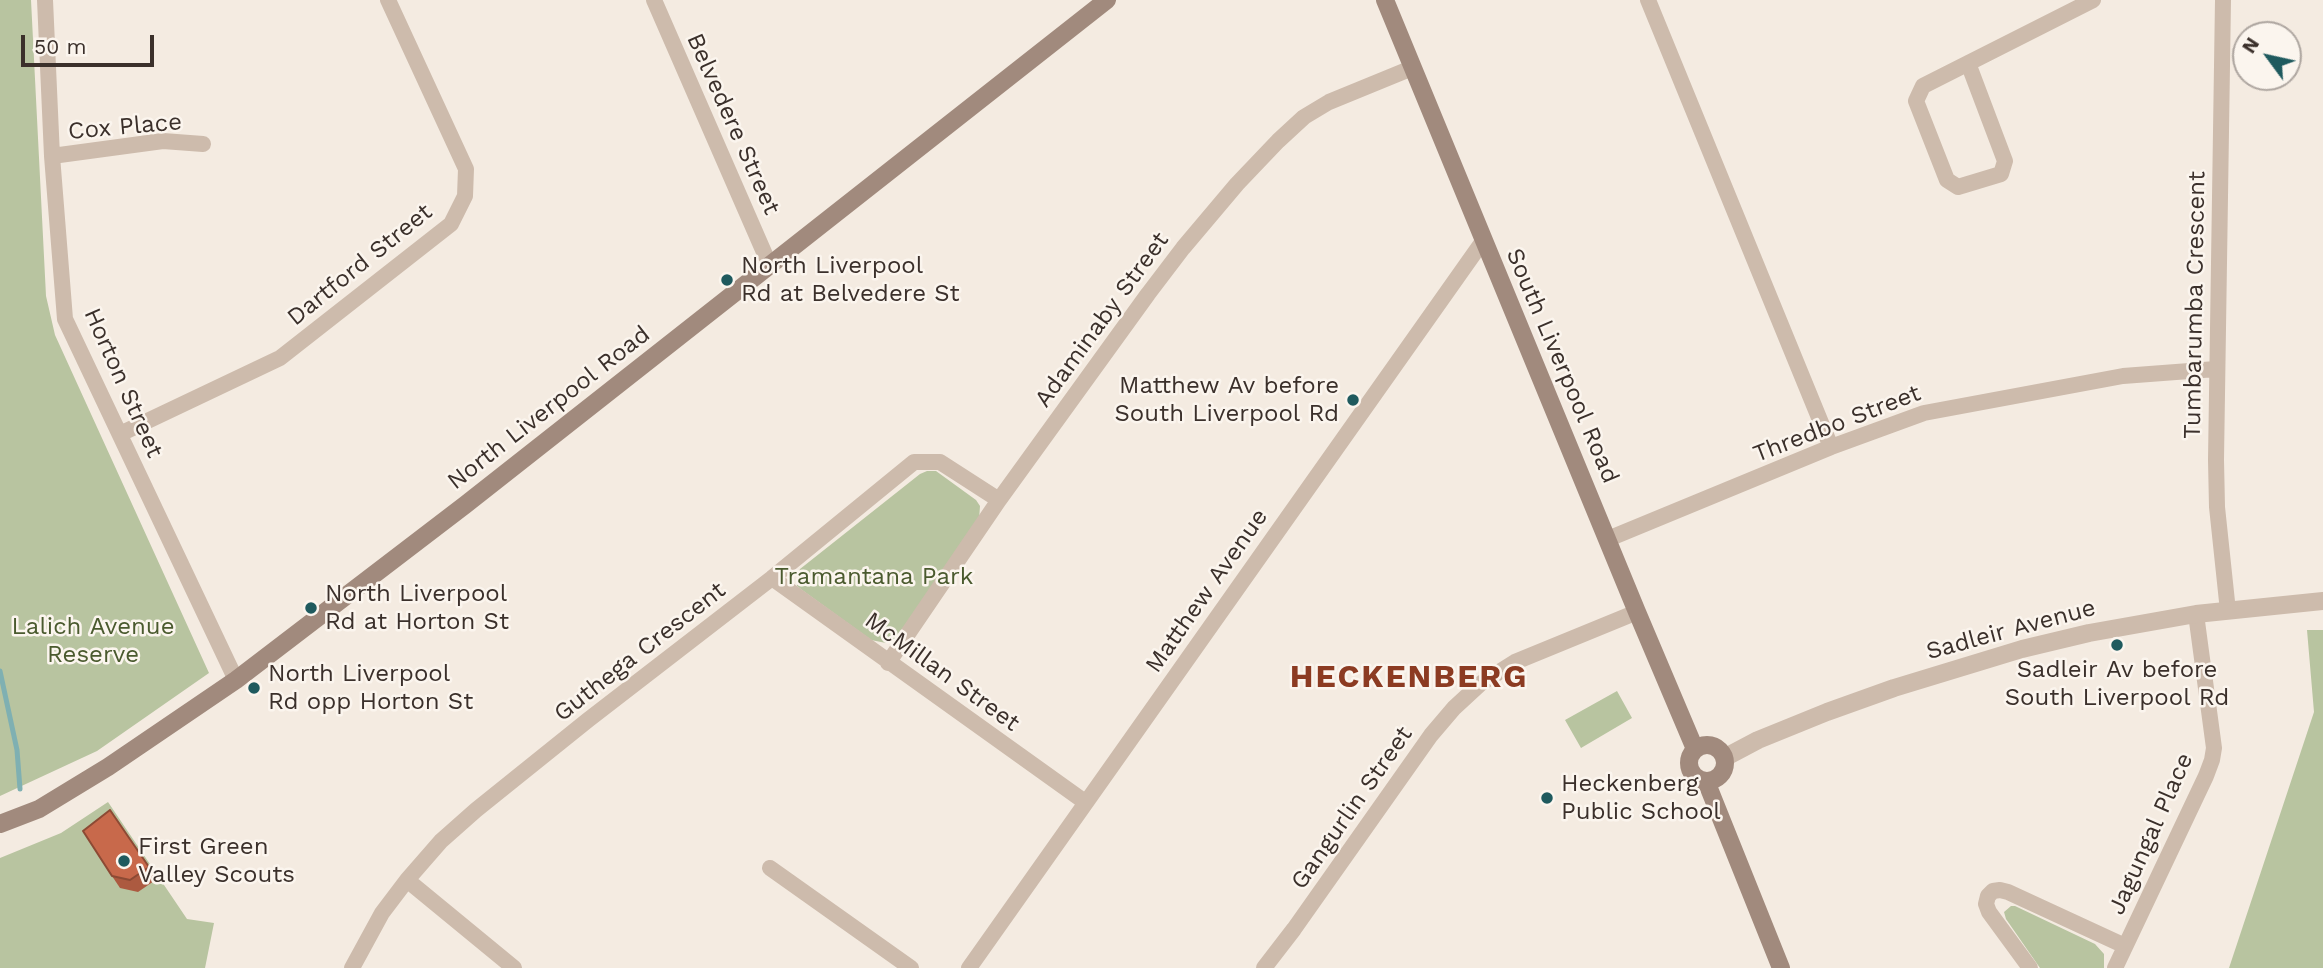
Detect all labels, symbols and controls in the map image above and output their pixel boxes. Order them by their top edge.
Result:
scale bar [24,21,158,65]
north arrow [2232,21,2302,91]
street label: Belvedere Street [680,29,786,219]
text: N [2237,33,2264,58]
text: 50 m [34,34,86,59]
street label: Cox Place [67,108,183,146]
street label: Tumbarumba Crescent [2178,171,2212,439]
street label: Dartford Street [282,198,438,332]
street label: Adaminaby Street [1029,227,1175,413]
street label: South Liverpool Road [1499,244,1625,488]
place label: North Liverpool Rd at Belvedere St [741,252,960,308]
marker: North Liverpool Rd at Belvedere St [719,272,735,288]
street label: Horton Street [77,304,169,462]
street label: North Liverpool Road [442,320,656,496]
place label: Matthew Av before South Liverpool Rd [1114,372,1339,428]
street label: Thredbo Street [1749,379,1925,469]
marker: Matthew Av before South Liverpool Rd [1345,392,1361,408]
street label: Matthew Avenue [1140,503,1274,679]
park label: Tramantana Park [775,563,973,591]
street label: Guthega Crescent [548,576,732,728]
place label: North Liverpool Rd at Horton St [325,580,509,636]
street label: Sadleir Avenue [1923,594,2099,666]
marker: North Liverpool Rd at Horton St [303,600,319,616]
street label: McMillan Street [859,606,1025,738]
park label: Lalich Avenue Reserve [11,613,175,669]
marker: Sadleir Av before South Liverpool Rd [2109,637,2125,653]
place label: Sadleir Av before South Liverpool Rd [2005,656,2229,712]
district label: HECKENBERG [1291,659,1527,697]
place label: North Liverpool Rd opp Horton St [268,660,473,716]
marker: North Liverpool Rd opp Horton St [246,680,262,696]
street label: Gangurlin Street [1285,721,1419,895]
street label: Jagungal Place [2102,749,2200,919]
place label: Heckenberg Public School [1561,770,1721,826]
marker: Heckenberg Public School [1539,790,1555,806]
place label: First Green Valley Scouts [138,833,295,889]
marker: First Green Valley Scouts [116,853,132,869]

